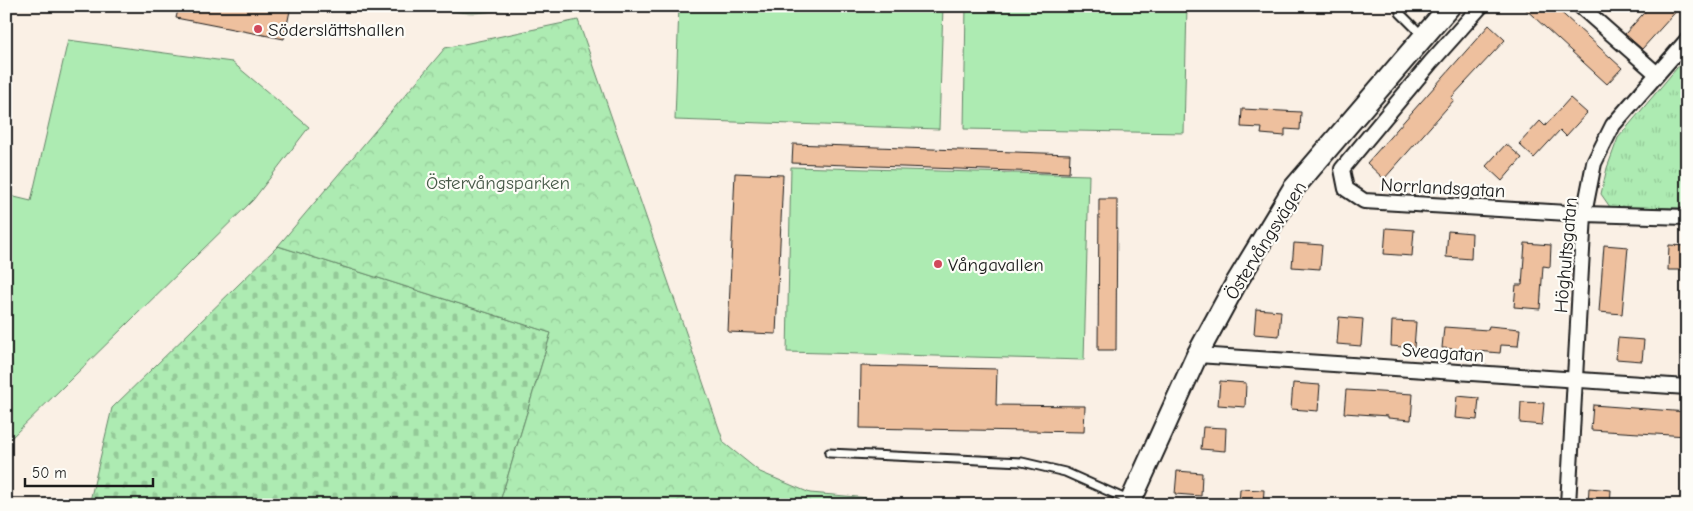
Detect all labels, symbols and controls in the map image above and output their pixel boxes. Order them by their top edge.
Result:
place label: Söderslättshallen [268,19,405,41]
marker: Söderslättshallen [252,23,264,35]
park label: Östervångsparken [426,172,570,194]
street label: Norrlandsgatan [1380,174,1506,202]
street label: Östervångsvägen [1221,177,1311,304]
street label: Höghultsgatan [1550,196,1582,314]
place label: Vångavallen [948,254,1044,276]
marker: Vångavallen [932,258,944,270]
street label: Sveagatan [1401,339,1485,367]
scale bar [25,456,152,488]
text: 50 m [32,464,67,482]

